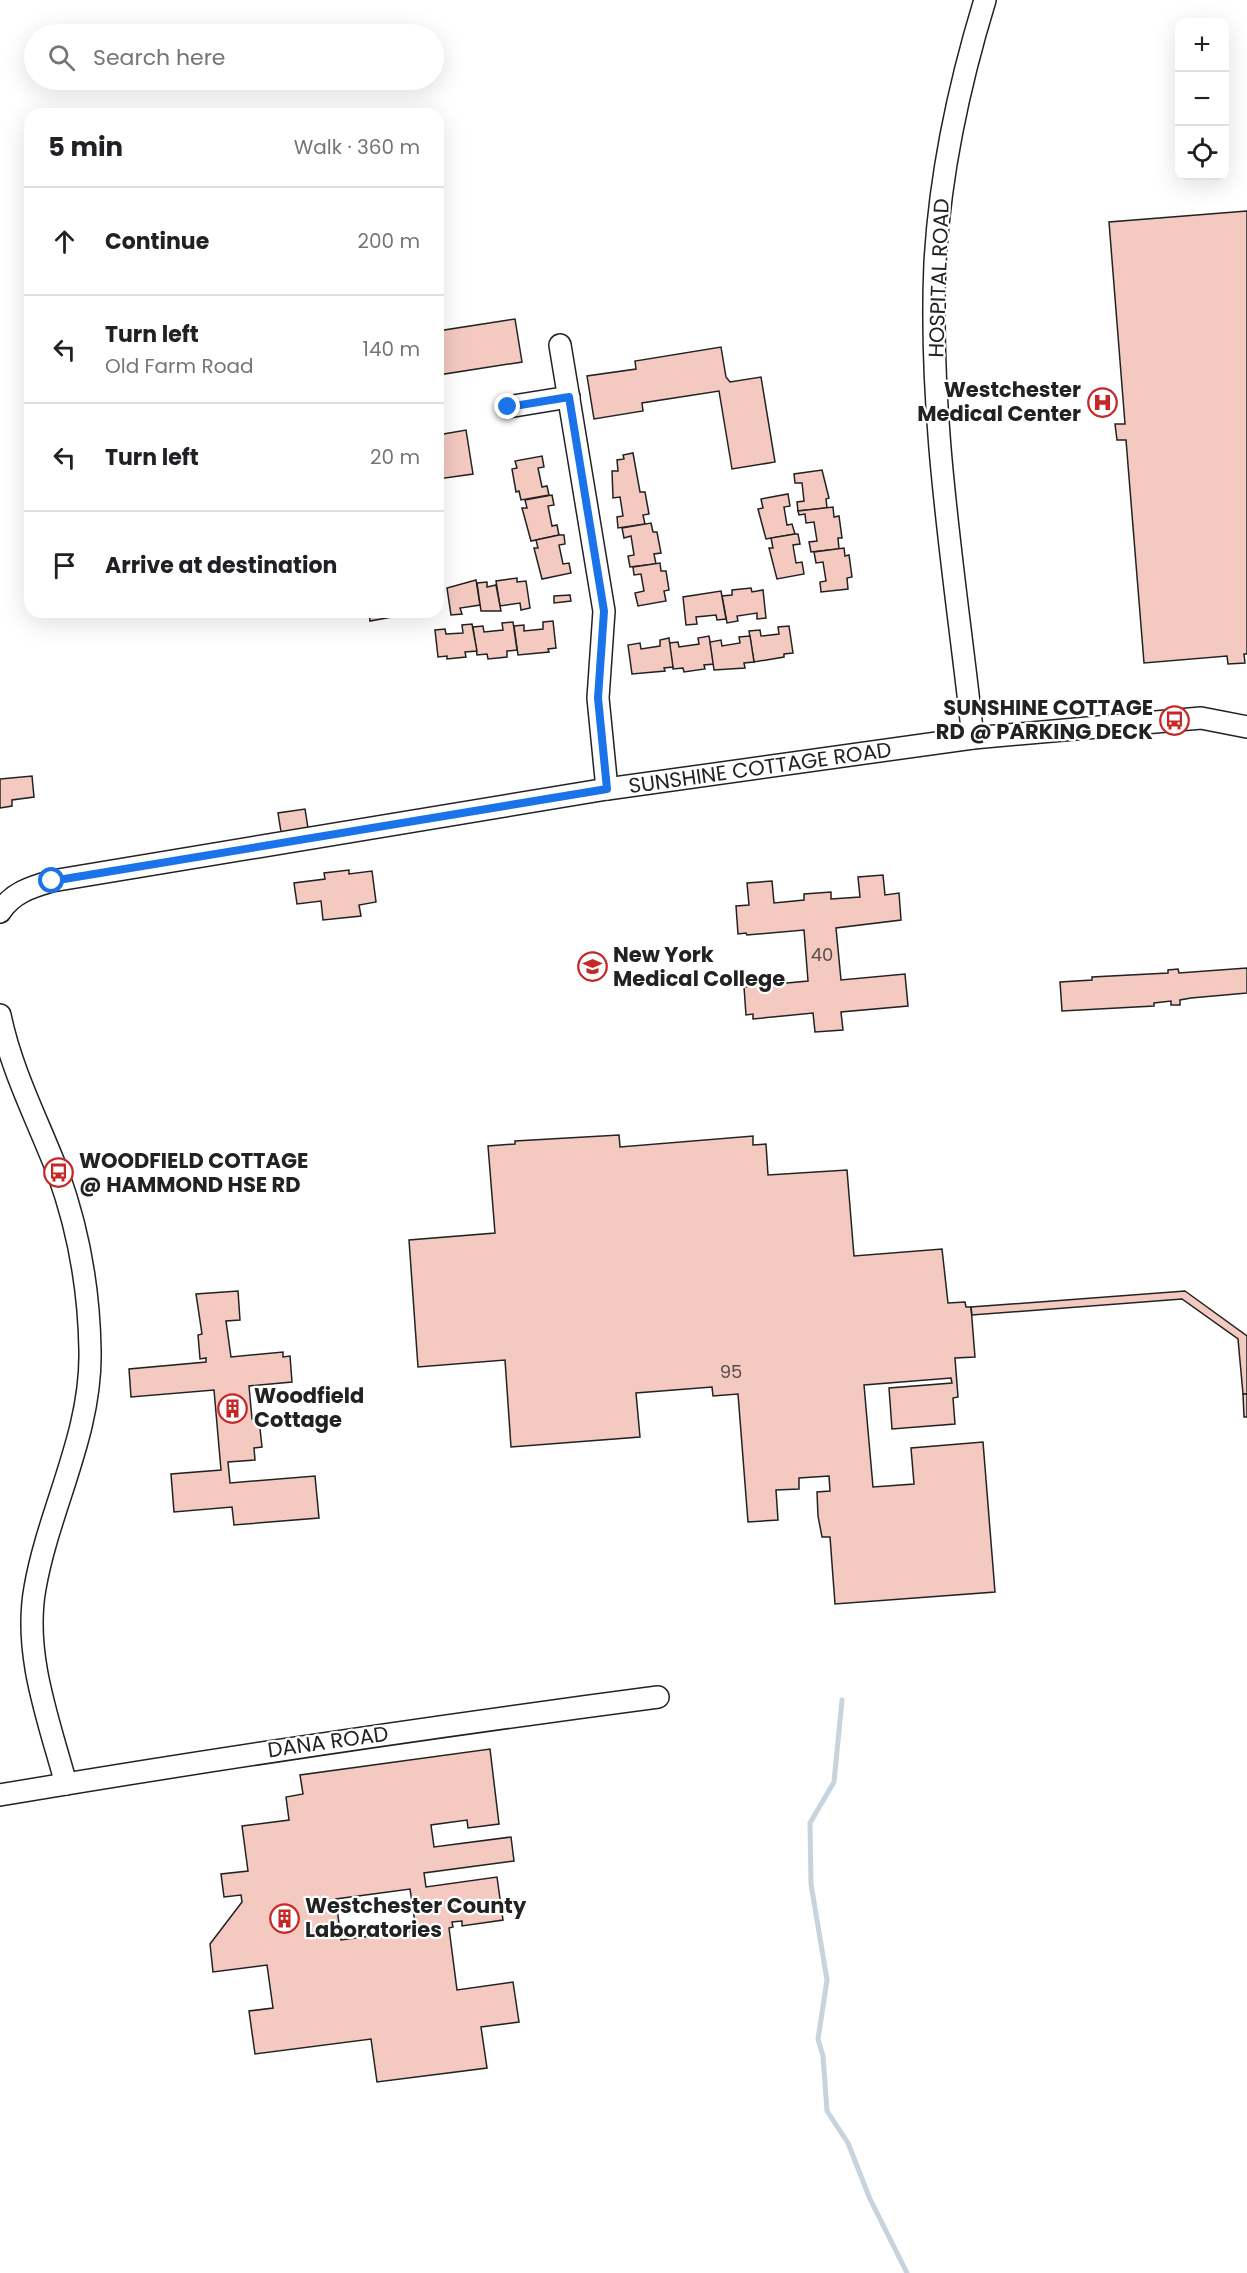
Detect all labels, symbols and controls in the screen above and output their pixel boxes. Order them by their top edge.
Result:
map controls [1175,18,1229,180]
button: + [1175,18,1229,72]
search box [24,24,444,90]
icon: search [45,41,78,74]
text: Search here [93,42,226,73]
button: − [1175,72,1229,126]
button: locate [1175,126,1229,180]
text: 5 min [48,129,123,165]
text: Walk · 360 m [294,133,420,161]
street label: HOSPITAL ROAD [921,198,956,358]
icon: ahead [48,225,81,258]
text: Continue [105,226,209,257]
text: 200 m [357,227,420,255]
text: Turn left [105,319,199,350]
icon: left [48,333,81,366]
text: 140 m [363,335,420,363]
text: Old Farm Road [105,352,254,380]
place label: Westchester Medical Center [917,375,1081,428]
hospital icon: Westchester Medical Center [1086,386,1118,418]
route end [494,393,520,419]
icon: left [48,441,81,474]
text: Turn left [105,442,199,473]
text: 20 m [370,443,420,471]
icon: arrive [48,549,81,582]
text: Arrive at destination [105,550,337,581]
place label: SUNSHINE COTTAGE RD @ PARKING DECK [936,693,1153,746]
bus stop icon: SUNSHINE COTTAGE RD @ PARKING DECK [1158,704,1190,736]
street label: SUNSHINE COTTAGE ROAD [627,735,893,800]
route start [38,867,64,893]
place label: New York Medical College [613,940,785,993]
house number: 40 [811,942,833,967]
school or university icon: New York Medical College [576,951,608,983]
place label: WOODFIELD COTTAGE @ HAMMOND HSE RD [79,1146,308,1199]
bus stop icon: WOODFIELD COTTAGE @ HAMMOND HSE RD [42,1157,74,1189]
house number: 95 [720,1359,742,1384]
place label: Woodfield Cottage [254,1381,364,1434]
building icon: Woodfield Cottage [217,1392,249,1424]
street label: DANA ROAD [266,1719,390,1764]
place label: Westchester County Laboratories [305,1891,527,1944]
building icon: Westchester County Laboratories [268,1902,300,1934]

